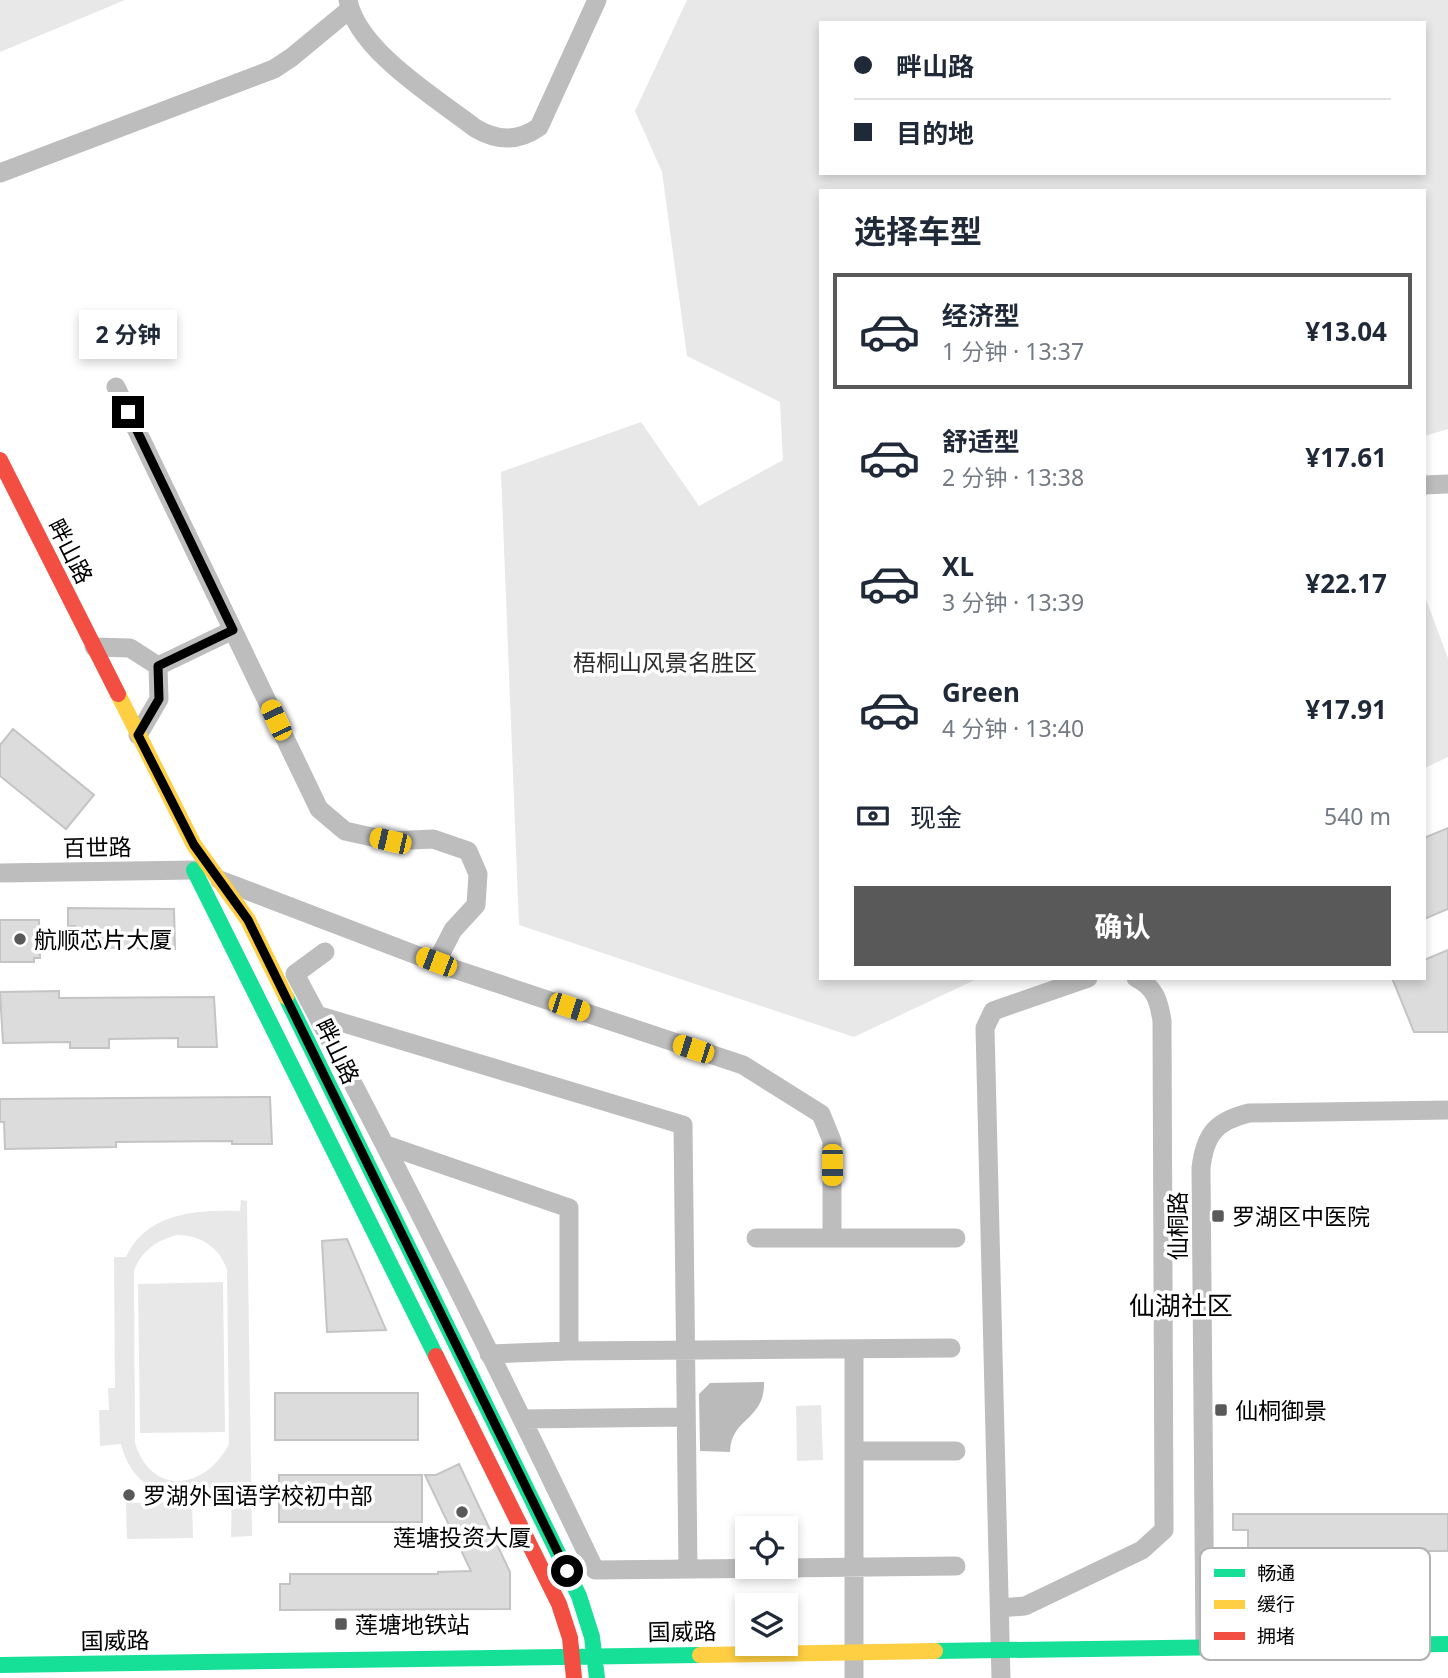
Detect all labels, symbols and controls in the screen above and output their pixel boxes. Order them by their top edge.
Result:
text: 畔山路 [896,48,974,84]
text: 目的地 [896,115,974,151]
text: 选择车型 [854,209,982,252]
text: 经济型 [942,297,1020,333]
icon: car [858,300,921,363]
callout: 2 分钟 [79,310,177,360]
text: ¥13.04 [1305,313,1387,349]
text: 2 分钟 [95,318,161,350]
text: 1 分钟 · 13:37 [942,335,1084,367]
route end [112,396,144,428]
text: 舒适型 [942,423,1020,459]
icon: car [858,426,921,489]
text: ¥17.61 [1305,439,1387,475]
text: 2 分钟 · 13:38 [942,461,1084,493]
street label: 畔山路 [41,513,101,589]
text: XL [942,548,974,584]
icon: car [858,552,921,615]
text: ¥22.17 [1305,565,1387,601]
text: 3 分钟 · 13:39 [942,586,1084,618]
park label: 梧桐山风景名胜区 [573,646,757,678]
text: Green [942,674,1020,710]
icon: car [858,678,921,741]
text: ¥17.91 [1305,691,1387,727]
car [258,697,295,743]
text: 4 分钟 · 13:40 [942,712,1084,744]
icon: cash [854,797,892,835]
text: 现金 [910,799,962,835]
text: 540 m [1324,800,1391,832]
car [368,826,413,856]
street label: 百世路 [62,830,132,864]
button: 确认 [854,886,1391,966]
place label: 航顺芯片大厦 [34,923,172,955]
marker: 航顺芯片大厦 [12,931,28,947]
car [413,945,460,979]
car [546,991,593,1023]
street label: 畔山路 [308,1013,368,1089]
car [670,1033,717,1065]
car [822,1144,843,1186]
street label: 仙桐路 [1161,1192,1193,1261]
place label: 罗湖区中医院 [1232,1200,1370,1232]
marker: 罗湖区中医院 [1210,1208,1226,1224]
district label: 仙湖社区 [1129,1287,1233,1323]
place label: 仙桐御景 [1235,1394,1327,1426]
marker: 仙桐御景 [1213,1402,1229,1418]
place label: 罗湖外国语学校初中部 [143,1479,373,1511]
marker: 罗湖外国语学校初中部 [121,1487,137,1503]
marker: 莲塘投资大厦 [454,1504,470,1520]
map controls [735,1516,798,1656]
button: locate [735,1516,798,1579]
place label: 莲塘投资大厦 [393,1521,531,1553]
legend [1200,1548,1430,1660]
route start [551,1555,583,1587]
text: 畅通 [1257,1560,1295,1586]
text: 缓行 [1257,1591,1295,1617]
button: layers [735,1593,798,1656]
place label: 莲塘地铁站 [355,1608,470,1640]
street label: 国威路 [647,1614,717,1648]
marker: 莲塘地铁站 [333,1616,349,1632]
street label: 国威路 [80,1623,150,1657]
text: 拥堵 [1257,1623,1295,1649]

